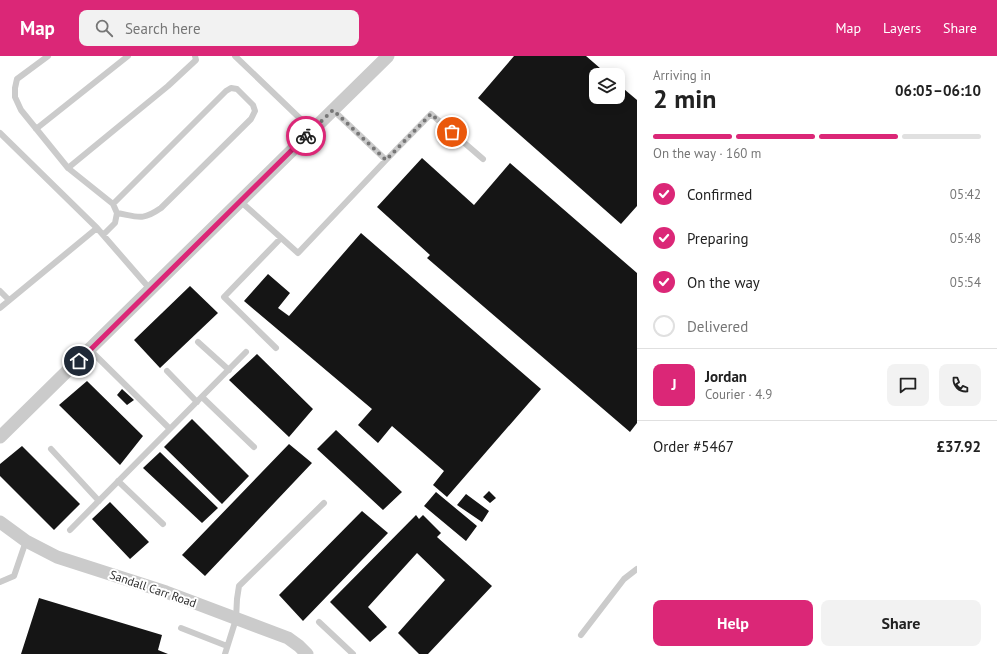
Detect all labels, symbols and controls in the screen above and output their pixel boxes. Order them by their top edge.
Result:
search box [79,10,359,46]
text: Map [20,16,55,40]
icon: search [93,17,115,39]
text: Search here [125,19,201,38]
text: Map [835,19,861,37]
text: Layers [883,19,921,37]
text: Share [943,19,977,37]
text: Arriving in [653,67,711,84]
map controls [589,68,625,104]
button: layers [589,68,625,104]
text: 06:05–06:10 [895,81,981,100]
text: 2 min [653,82,716,115]
pin [435,115,469,149]
courier [286,116,326,156]
icon: bag [441,121,463,143]
icon: bike [295,125,317,147]
text: On the way · 160 m [653,145,761,162]
icon: check [653,183,675,205]
text: Confirmed [687,185,752,204]
text: 05:42 [950,186,981,203]
icon: check [653,227,675,249]
text: Preparing [687,229,749,248]
text: 05:48 [950,230,981,247]
icon: check [653,271,675,293]
text: On the way [687,273,760,292]
text: 05:54 [950,274,981,291]
text: Delivered [687,317,748,336]
pin [62,344,96,378]
icon: home [68,350,90,372]
button: chat [887,364,929,406]
button: phone [939,364,981,406]
text: Jordan [705,367,747,386]
text: J [671,375,677,394]
text: Courier · 4.9 [705,386,772,403]
text: Order #5467 [653,437,734,456]
text: £37.92 [937,437,981,456]
street label: Sandall Carr Road [108,567,199,610]
button: Help [653,600,813,646]
button: Share [821,600,981,646]

